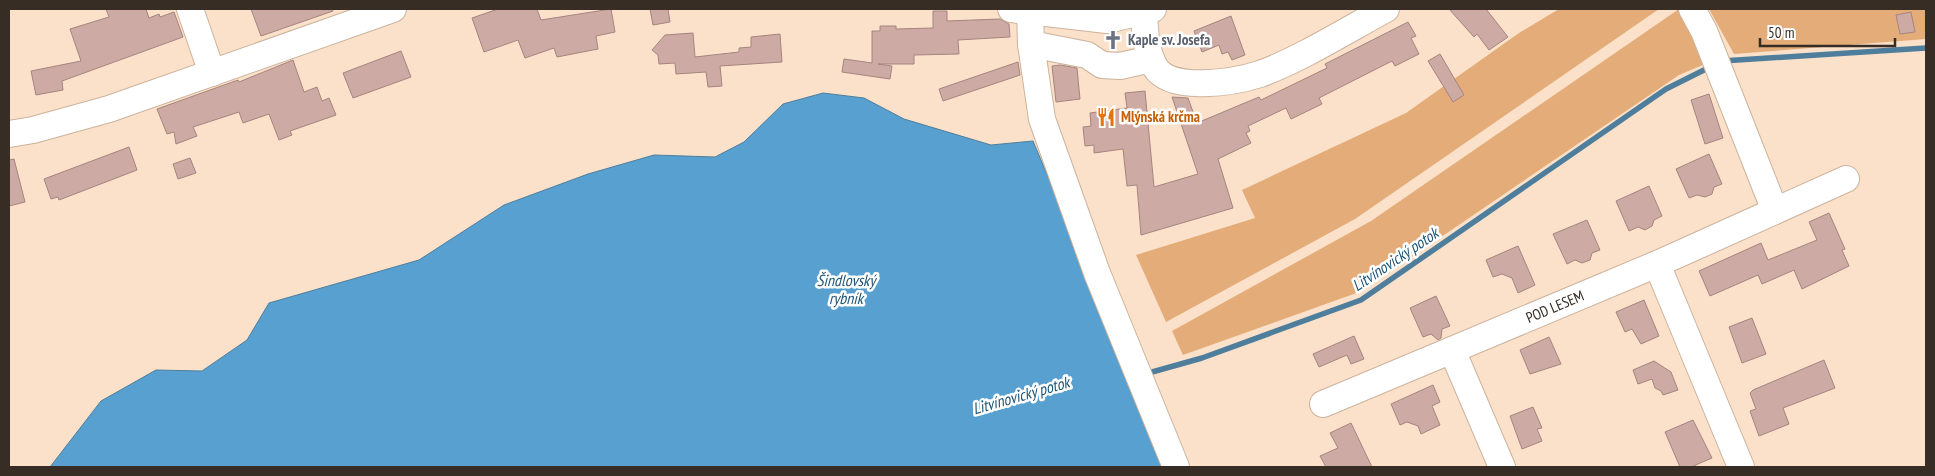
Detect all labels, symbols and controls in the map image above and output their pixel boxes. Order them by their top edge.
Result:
scale bar [1760,15,1895,47]
text: 50 m [1768,23,1794,42]
church icon: Kaple sv. Josefa [1102,29,1124,51]
place label: Kaple sv. Josefa [1128,30,1210,49]
restaurant icon: Mlýnská krčma [1095,106,1117,128]
place label: Mlýnská krčma [1121,107,1200,126]
water label: Litvínovický potok [1348,222,1443,295]
water label: Šindlovský rybník [817,270,877,308]
street label: POD LESEM [1523,286,1587,327]
water label: Litvínovický potok [970,371,1073,418]

